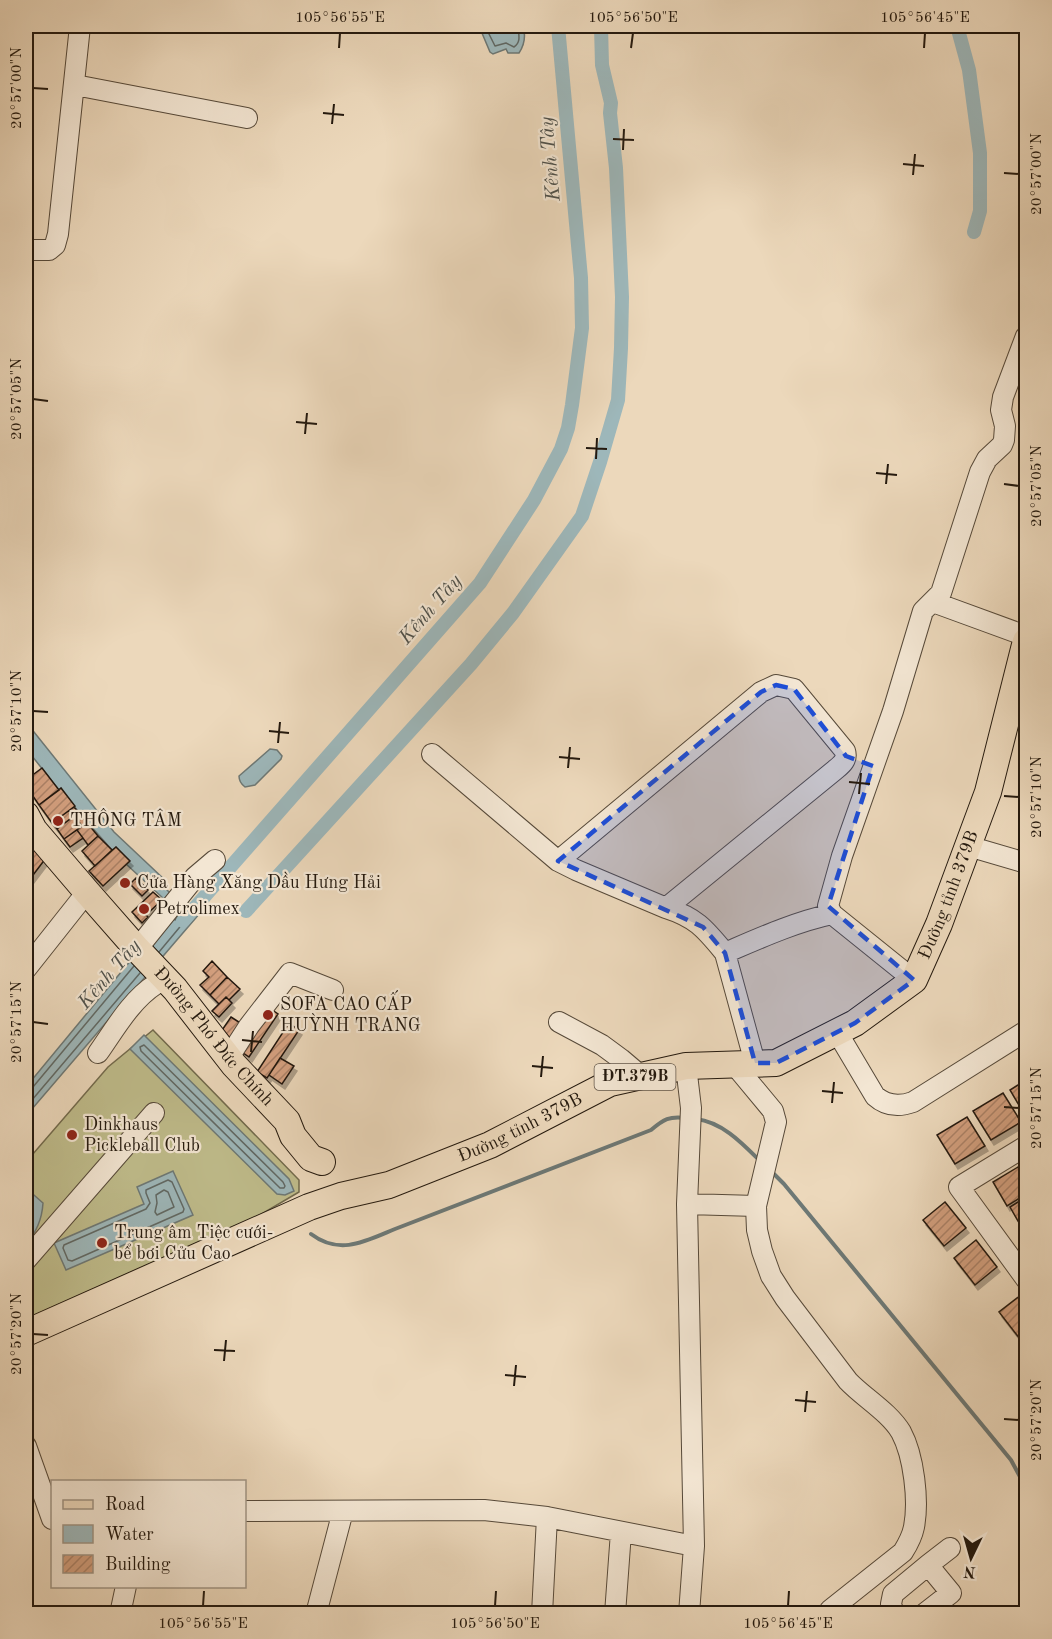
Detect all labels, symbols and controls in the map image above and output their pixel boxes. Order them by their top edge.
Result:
text: 105°56'55"E [295,11,385,26]
text: 105°56'50"E [588,11,678,26]
text: 105°56'45"E [880,11,970,26]
text: 20°57'00"N [10,47,25,129]
water label: Kênh Tây [537,115,565,203]
text: 20°57'00"N [1030,133,1045,215]
text: 20°57'05"N [10,358,25,440]
text: 20°57'05"N [1030,445,1045,527]
water label: Kênh Tây [395,571,467,649]
text: 20°57'10"N [10,670,25,752]
text: 20°57'10"N [1030,756,1045,838]
place label: THÔNG TÂM [70,808,182,830]
marker: THÔNG TÂM [51,814,65,828]
street label: Đường tỉnh 379B [915,828,982,962]
place label: Cửa Hàng Xăng Dầu Hưng Hải [137,871,381,892]
marker: Cửa Hàng Xăng Dầu Hưng Hải [118,876,132,890]
place label: Petrolimex [156,900,240,918]
marker: Petrolimex [137,902,151,916]
water label: Kênh Tây [74,936,146,1014]
street label: Đường Phó Đức Chính [150,964,277,1110]
text: 20°57'15"N [10,981,25,1063]
place label: SOFA CAO CẤP HUỲNH TRANG [280,990,421,1035]
marker: SOFA CAO CẤP HUỲNH TRANG [261,1008,275,1022]
road number: ĐT.379B [594,1064,676,1090]
text: 20°57'15"N [1030,1067,1045,1149]
street label: Đường tỉnh 379B [455,1090,585,1166]
place label: Dinkhaus Pickleball Club [84,1116,200,1155]
marker: Dinkhaus Pickleball Club [65,1128,79,1142]
place label: Trung âm Tiệc cưới- bể bơi Cửu Cao [114,1224,273,1263]
marker: Trung âm Tiệc cưới- bể bơi Cửu Cao [95,1236,109,1250]
text: 20°57'20"N [10,1293,25,1375]
text: 20°57'20"N [1030,1379,1045,1461]
legend [51,1480,246,1588]
text: Road [105,1496,145,1514]
text: Water [105,1526,154,1544]
north arrow [941,1528,1001,1588]
text: Building [105,1556,171,1574]
text: N [962,1562,977,1579]
text: 105°56'55"E [158,1617,248,1632]
text: 105°56'50"E [450,1617,540,1632]
text: 105°56'45"E [743,1617,833,1632]

